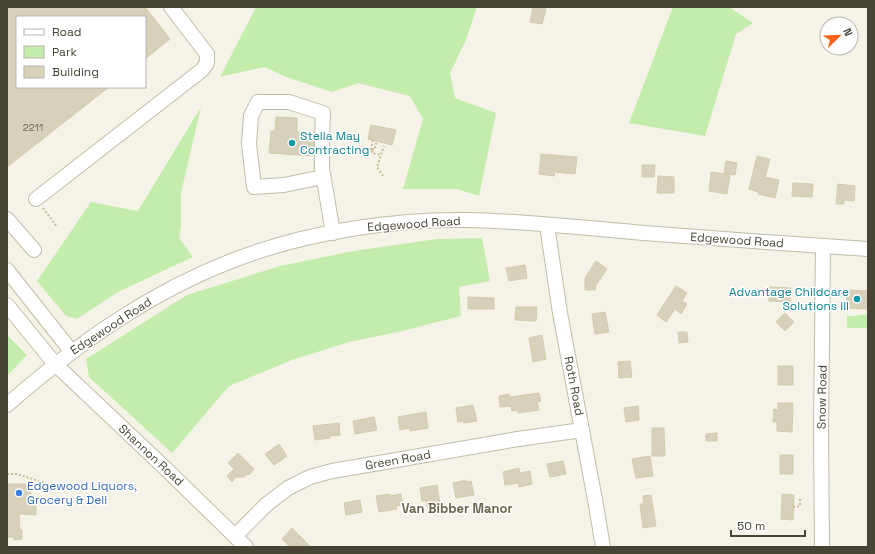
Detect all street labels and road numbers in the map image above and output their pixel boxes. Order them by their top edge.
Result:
street label: Edgewood Road [367,213,461,235]
street label: Edgewood Road [690,229,784,251]
street label: Edgewood Road [67,294,155,358]
street label: Roth Road [560,355,588,417]
street label: Snow Road [813,365,831,429]
street label: Shannon Road [115,421,187,489]
street label: Green Road [364,446,432,474]

